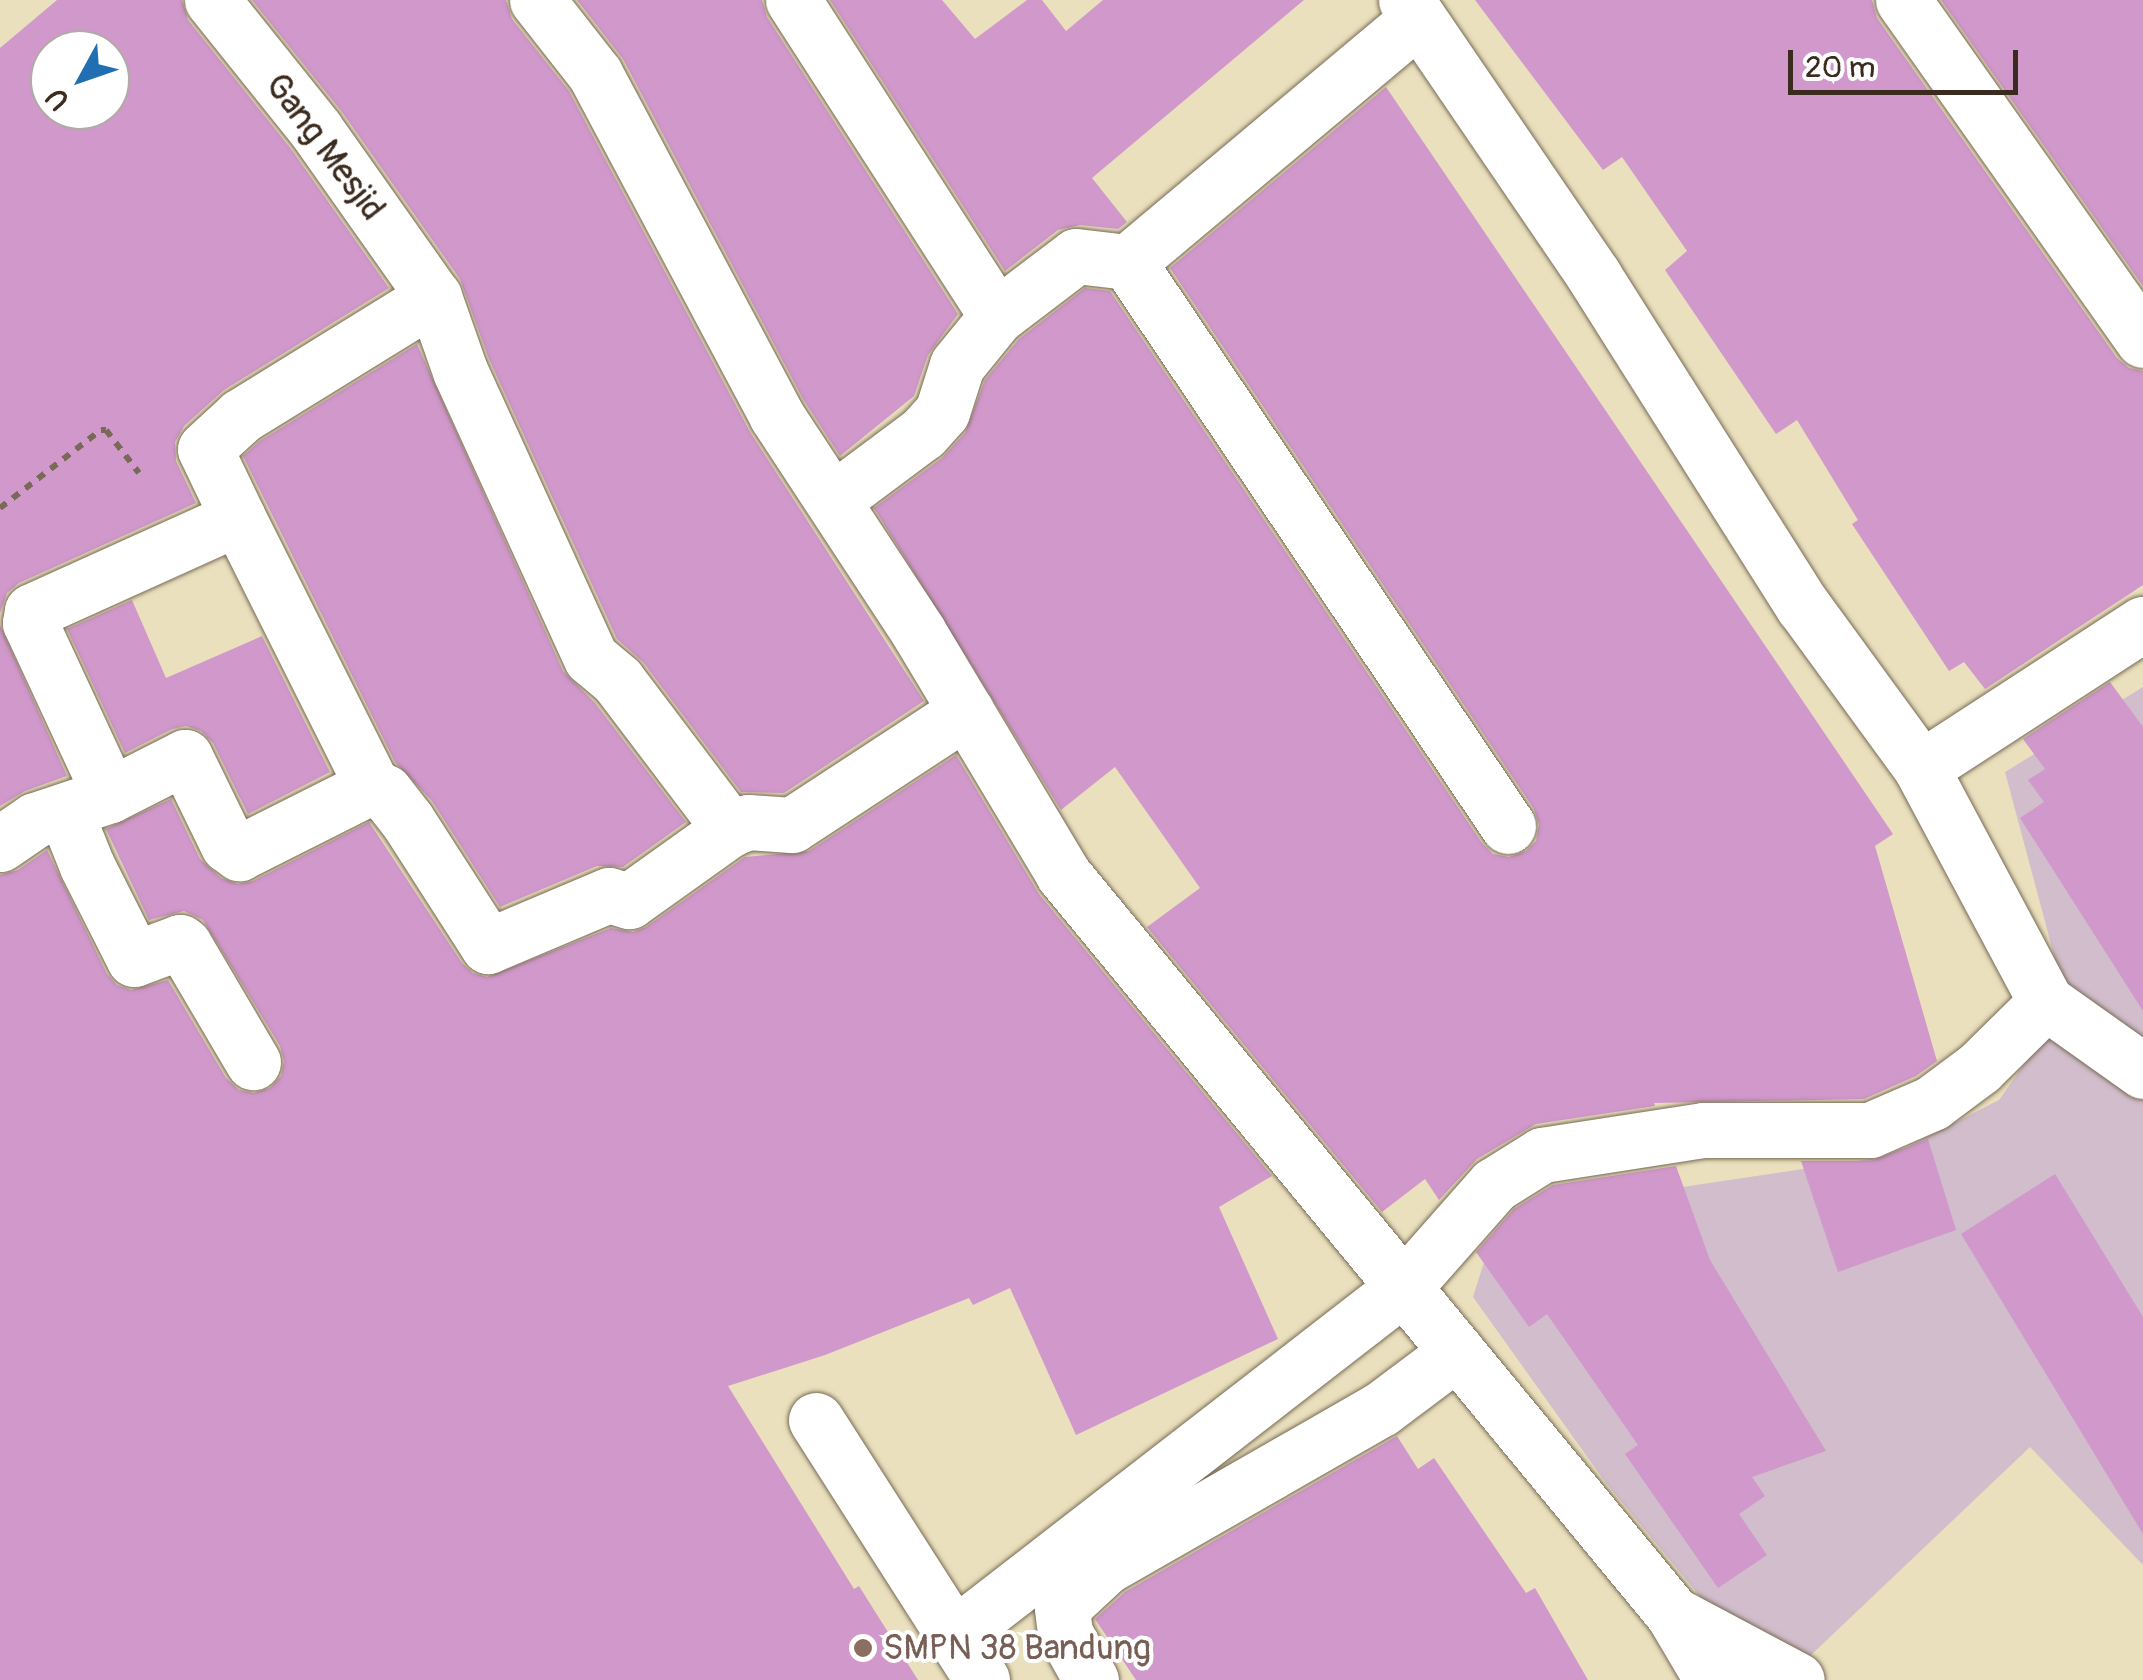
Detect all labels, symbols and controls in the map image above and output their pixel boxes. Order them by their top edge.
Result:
north arrow [30,30,130,130]
scale bar [1793,30,2023,92]
text: 20 m [1805,49,1875,86]
street label: Gang Mesjid [256,65,394,229]
text: U [39,80,78,117]
place label: SMPN 38 Bandung [883,1627,1151,1669]
marker: SMPN 38 Bandung [852,1637,874,1659]

